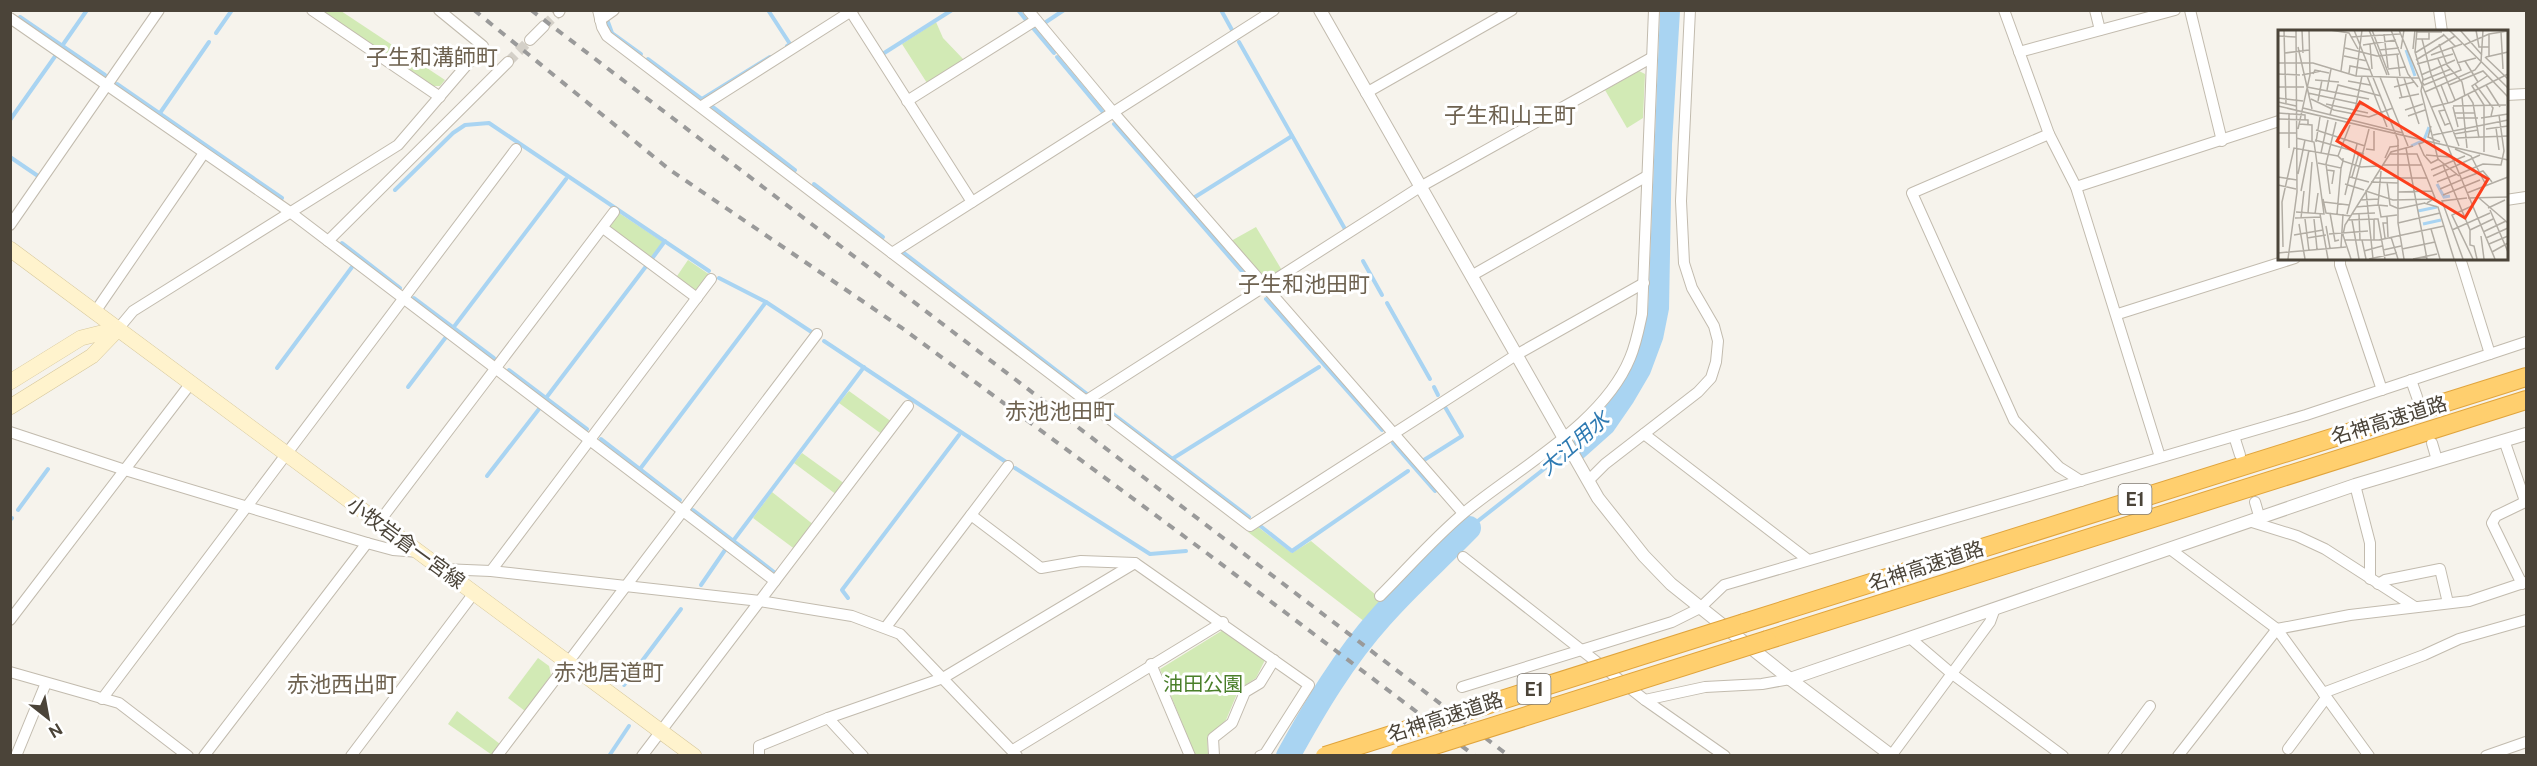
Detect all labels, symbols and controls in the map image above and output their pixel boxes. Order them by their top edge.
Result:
inset map [2278,30,2507,260]
district label: 子生和溝師町 [366,44,498,70]
district label: 子生和山王町 [1444,102,1576,128]
district label: 子生和池田町 [1238,271,1370,297]
street label: 名神高速道路 [2328,391,2450,449]
district label: 赤池池田町 [1005,398,1115,424]
water label: 大江用水 [1534,405,1615,480]
road number: E1 [2118,484,2152,514]
street label: 小牧岩倉一宮線 [342,492,470,594]
street label: 名神高速道路 [1865,536,1987,596]
district label: 赤池居道町 [554,659,664,685]
district label: 赤池西出町 [287,671,397,697]
park label: 油田公園 [1163,672,1243,696]
road number: E1 [1518,674,1550,704]
street label: 名神高速道路 [1384,687,1506,747]
north arrow [18,688,78,748]
text: N [45,719,66,742]

